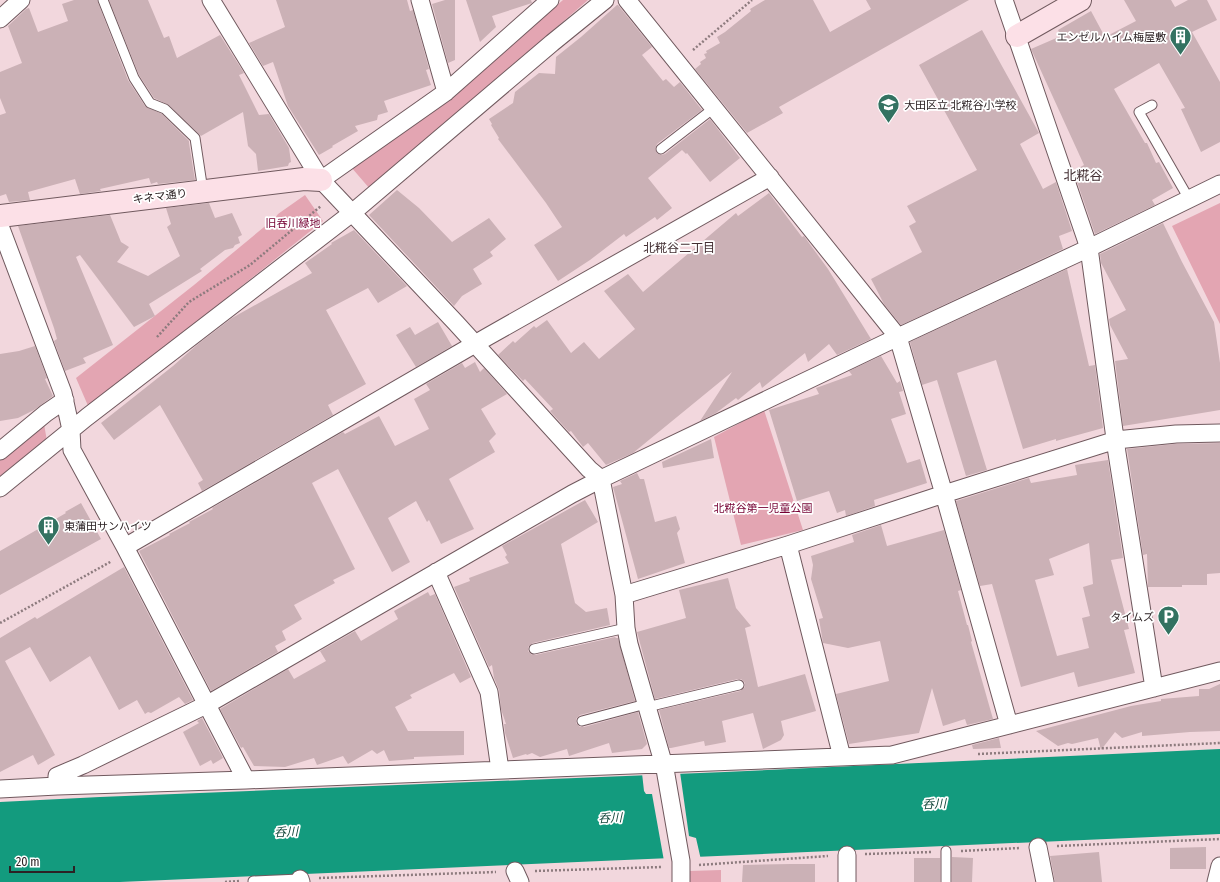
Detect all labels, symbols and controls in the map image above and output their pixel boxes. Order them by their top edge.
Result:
building icon: エンゼルハイム梅屋敷 [1168,24,1194,57]
place label: エンゼルハイム梅屋敷 [1056,31,1166,44]
school or university icon: 大田区立 北糀谷小学校 [875,92,901,125]
place label: 大田区立 北糀谷小学校 [904,99,1017,112]
district label: 北糀谷 [1063,168,1103,183]
street label: キネマ通り [132,187,188,206]
park label: 旧呑川緑地 [266,217,321,230]
district label: 北糀谷二丁目 [643,241,715,255]
park label: 北糀谷第一児童公園 [714,502,813,515]
building icon: 東蒲田サンハイツ [35,513,61,546]
place label: 東蒲田サンハイツ [64,520,152,533]
parking icon: タイムズ [1156,604,1182,637]
place label: タイムズ [1110,611,1154,624]
water label: 呑川 [922,797,948,811]
water label: 呑川 [598,811,624,825]
water label: 呑川 [274,825,300,839]
scale bar [10,848,74,874]
text: 20 m [16,855,40,869]

